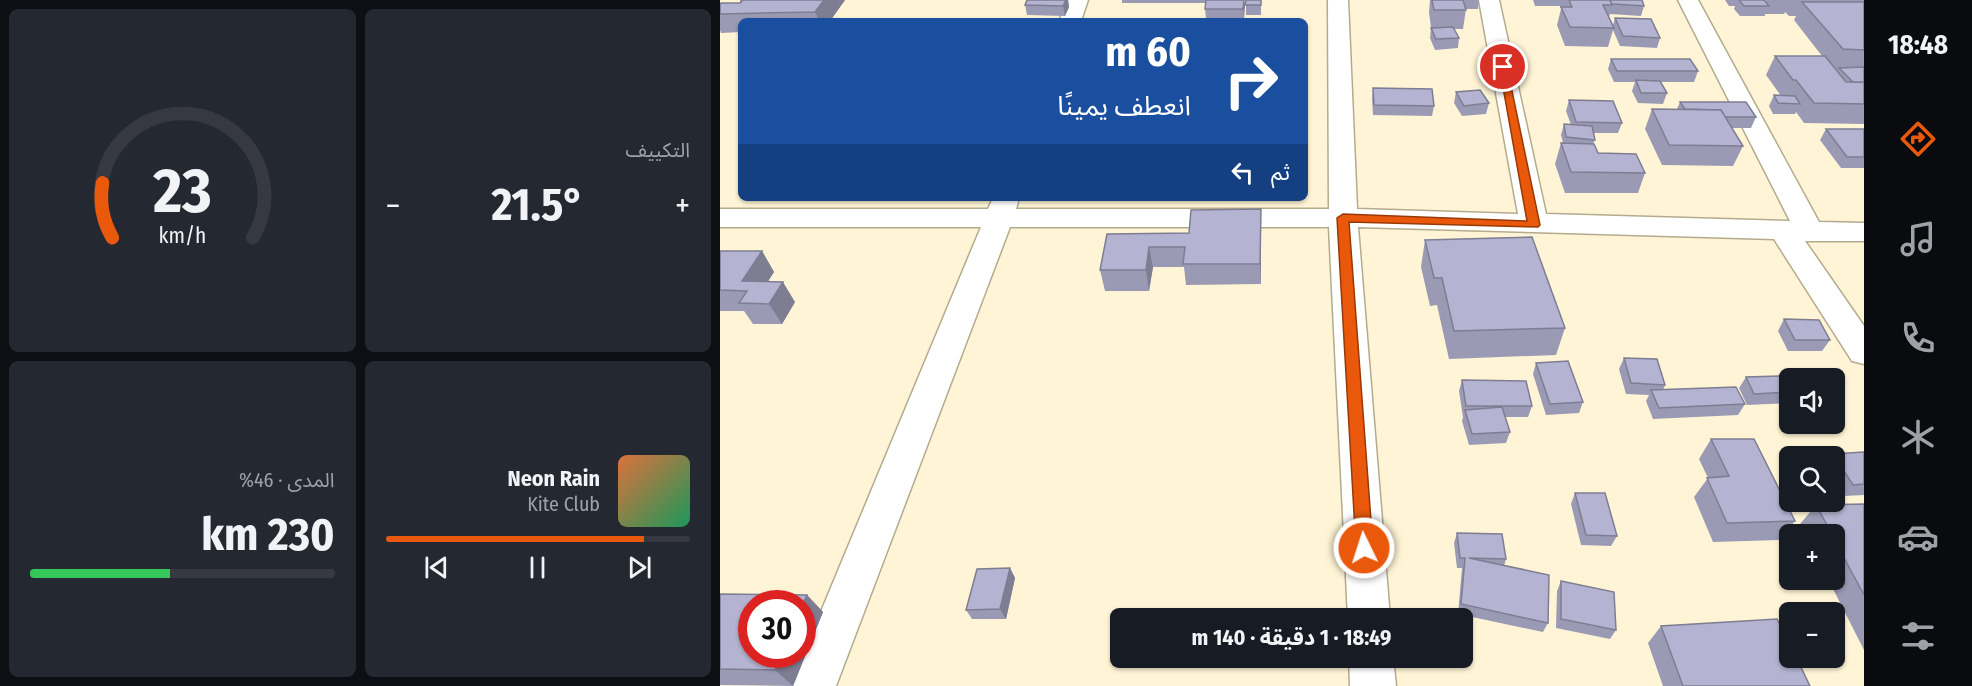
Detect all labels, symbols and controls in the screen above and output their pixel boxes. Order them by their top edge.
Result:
text: 60 m [1105,27,1191,77]
text: 18:48 [1888,29,1948,61]
pin [1477,41,1528,92]
icon: right [1212,42,1290,120]
icon: arrive [1486,50,1519,83]
text: انعطف يمينًا [1057,90,1191,122]
icon: directions [1897,118,1939,160]
text: التكييف [626,138,690,162]
text: 23 [152,154,211,229]
icon: left [1226,156,1259,189]
text: ثم [1271,159,1290,186]
text: 21.5° [491,178,584,232]
text: − [386,186,400,226]
text: + [675,186,690,226]
icon: music [1897,218,1939,260]
text: km/h [158,223,206,249]
icon: phone [1897,317,1939,359]
map controls [1779,368,1845,668]
button: sound [1779,368,1845,434]
icon: climate [1897,416,1939,458]
button: search [1779,446,1845,512]
text: Neon Rain [508,465,600,492]
text: المدى · 46% [239,468,335,492]
text: Kite Club [527,492,600,516]
text: 230 km [201,508,335,562]
position arrow [1332,516,1396,580]
icon: car [1897,516,1939,558]
button: + [1779,524,1845,590]
icon: previous [420,551,453,584]
icon: pause [521,551,554,584]
icon: next [623,551,656,584]
speed limit sign: 30 [738,590,816,668]
button: − [1779,602,1845,668]
icon: filters [1897,615,1939,657]
text: 18:49 · 1 دقيقة · 140 m [1192,624,1391,651]

